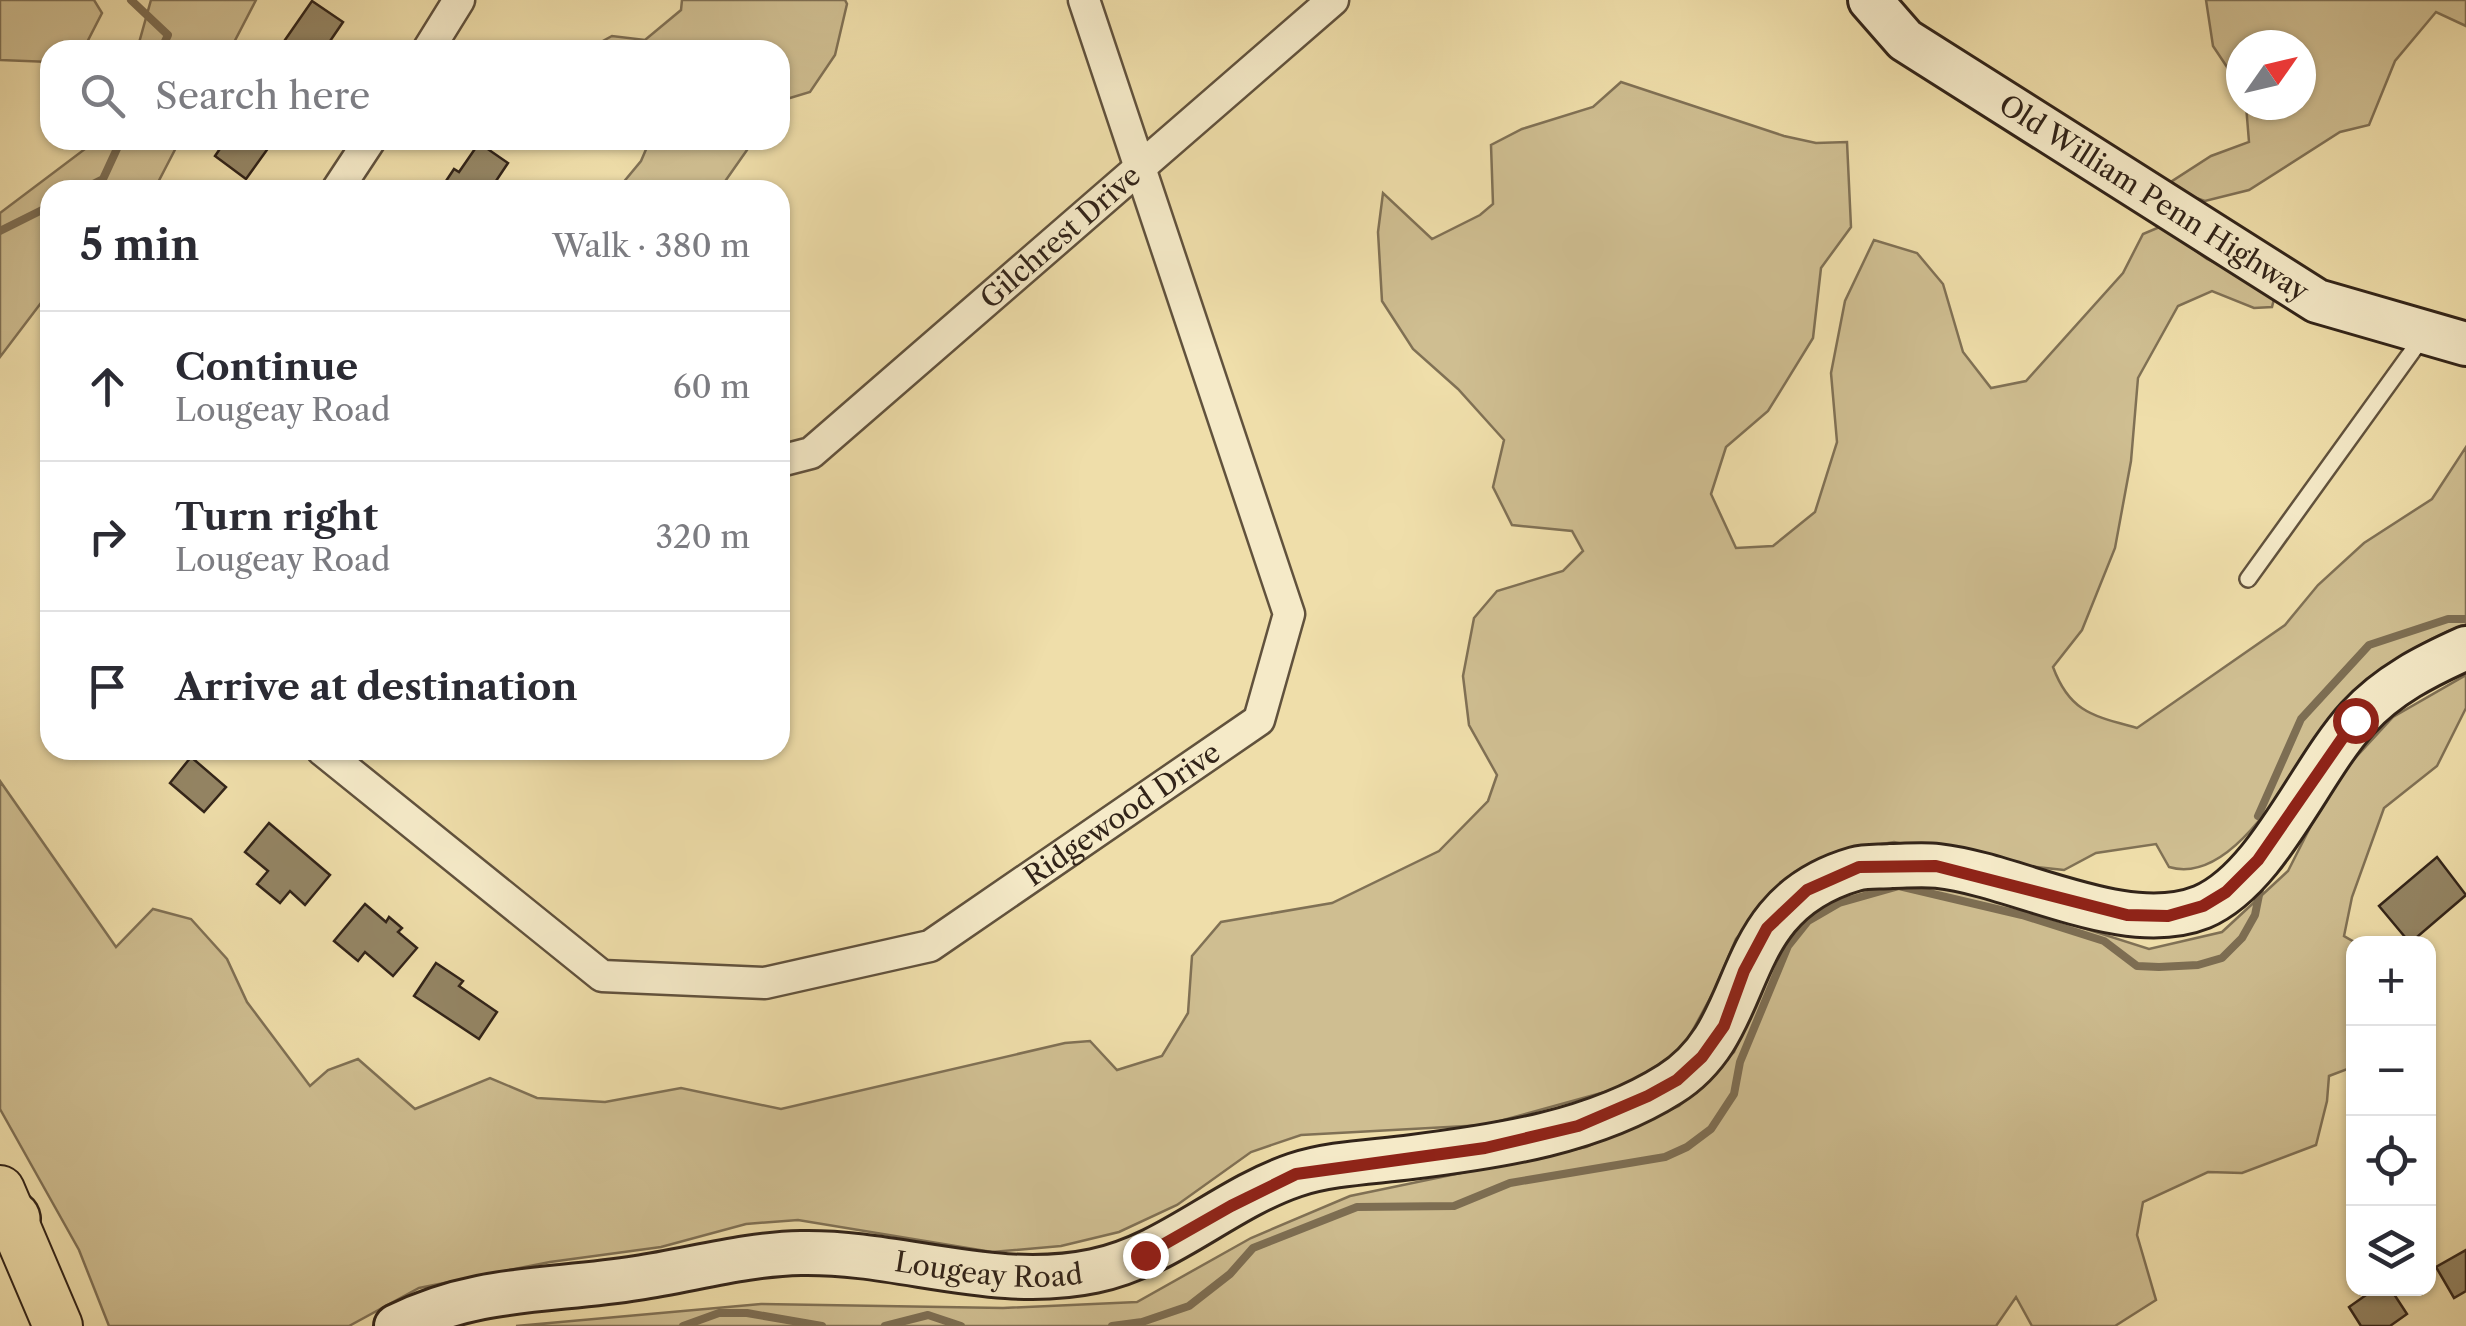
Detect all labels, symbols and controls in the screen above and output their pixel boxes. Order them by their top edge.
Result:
north arrow [2226,30,2316,120]
search box [40,40,790,150]
icon: search [75,68,130,123]
text: Search here [155,72,370,119]
street label: Old William Penn Highway [1993,87,2315,309]
street label: Gilchrest Drive [973,158,1147,315]
text: 5 min [80,219,199,271]
text: Walk · 380 m [552,226,750,265]
text: Continue [175,343,358,390]
icon: ahead [80,359,135,414]
text: 60 m [673,367,750,406]
text: Lougeay Road [175,390,391,429]
text: Turn right [175,493,378,540]
icon: right [80,509,135,564]
text: 320 m [655,517,750,556]
text: Lougeay Road [175,540,391,579]
icon: arrive [80,659,135,714]
text: Arrive at destination [175,663,578,710]
route start [2333,698,2379,744]
street label: Ridgewood Drive [1018,735,1226,893]
map controls [2346,936,2436,1296]
button: + [2346,936,2436,1026]
button: − [2346,1026,2436,1116]
button: locate [2346,1116,2436,1206]
button: layers [2346,1206,2436,1296]
route end [1123,1233,1169,1279]
street label: Lougeay Road [892,1244,1085,1294]

